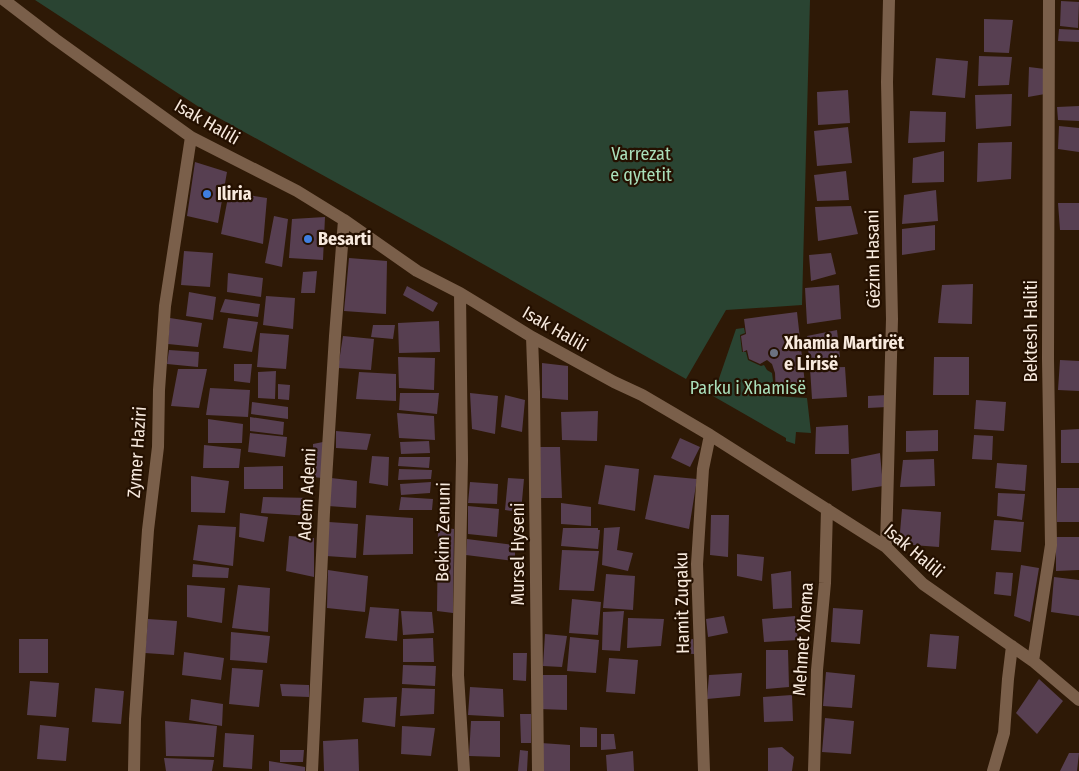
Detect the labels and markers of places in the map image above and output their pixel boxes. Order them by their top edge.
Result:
place label: Iliria [217,183,252,205]
marker: Iliria [201,188,213,200]
place label: Besarti [318,228,372,250]
marker: Besarti [302,233,314,245]
place label: Xhamia Martirët e Lirisë [783,332,905,375]
marker: Xhamia Martirët e Lirisë [768,347,780,359]

